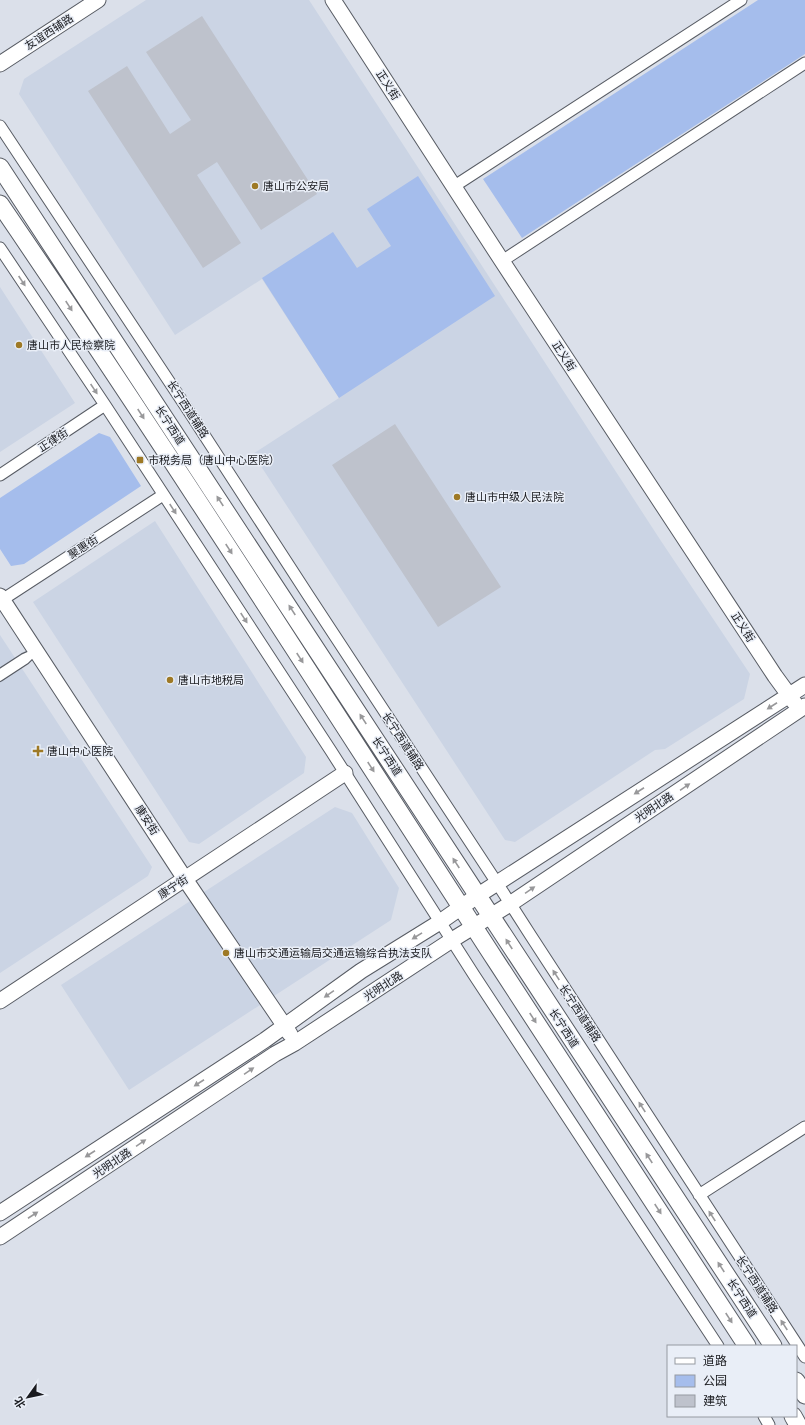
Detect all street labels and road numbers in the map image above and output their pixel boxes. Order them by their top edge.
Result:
street label: 友谊西辅路 [22,10,76,54]
street label: 正义街 [372,67,404,103]
street label: 正义街 [548,338,580,374]
street label: 长宁西道辅路 [164,378,212,440]
street label: 长宁西道 [152,403,188,447]
street label: 正律街 [35,424,71,456]
street label: 聚惠街 [65,531,101,563]
street label: 正义街 [727,609,759,645]
street label: 长宁西道辅路 [379,710,427,772]
street label: 长宁西道 [369,734,405,778]
street label: 光明北路 [631,788,677,826]
street label: 康安街 [131,802,163,838]
street label: 康宁街 [155,871,191,903]
street label: 光明北路 [360,967,406,1005]
street label: 长宁西道辅路 [556,982,604,1044]
street label: 长宁西道 [546,1006,582,1050]
street label: 光明北路 [89,1144,135,1182]
street label: 长宁西道辅路 [733,1253,781,1315]
street label: 长宁西道 [724,1276,760,1320]

